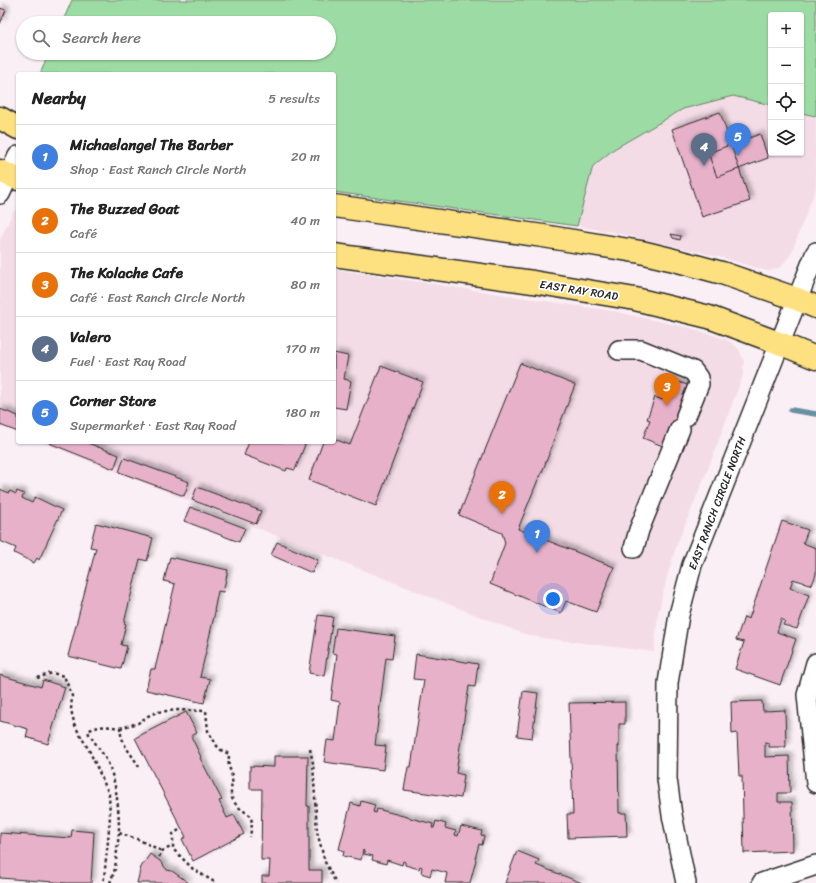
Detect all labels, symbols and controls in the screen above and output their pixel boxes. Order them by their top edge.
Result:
map controls [768,12,804,156]
button: + [768,12,804,48]
search box [16,16,336,60]
text: Search here [62,25,141,51]
icon: search [30,27,52,49]
button: − [768,48,804,84]
text: Nearby [32,83,86,113]
button: locate [768,84,804,120]
text: 5 results [268,87,320,110]
button: layers [768,120,804,156]
pin: 5 [725,123,751,156]
text: Michaelangel The Barber [70,132,232,158]
pin: 4 [691,133,717,166]
text: 1 [42,145,48,168]
text: 20 m [291,145,320,168]
text: Shop · East Ranch Circle North [70,158,246,181]
text: The Buzzed Goat [70,196,180,222]
text: 2 [41,209,49,232]
text: 40 m [290,209,320,232]
text: Café [70,222,97,245]
text: The Kolache Cafe [70,260,183,286]
text: 3 [41,273,49,296]
text: 80 m [291,273,320,296]
street label: EAST RAY ROAD [538,275,620,306]
text: Café · East Ranch Circle North [70,286,245,309]
text: Valero [70,324,111,350]
text: 4 [41,337,49,360]
text: 170 m [285,337,320,360]
text: Fuel · East Ray Road [70,350,186,373]
pin: 3 [654,373,680,406]
text: Corner Store [70,388,156,414]
text: 5 [41,401,49,424]
text: 180 m [285,401,320,424]
text: Supermarket · East Ray Road [70,414,236,437]
street label: EAST RANCH CIRCLE NORTH [683,434,752,573]
pin: 2 [489,481,515,514]
pin: 1 [524,520,550,553]
your location [543,589,563,609]

